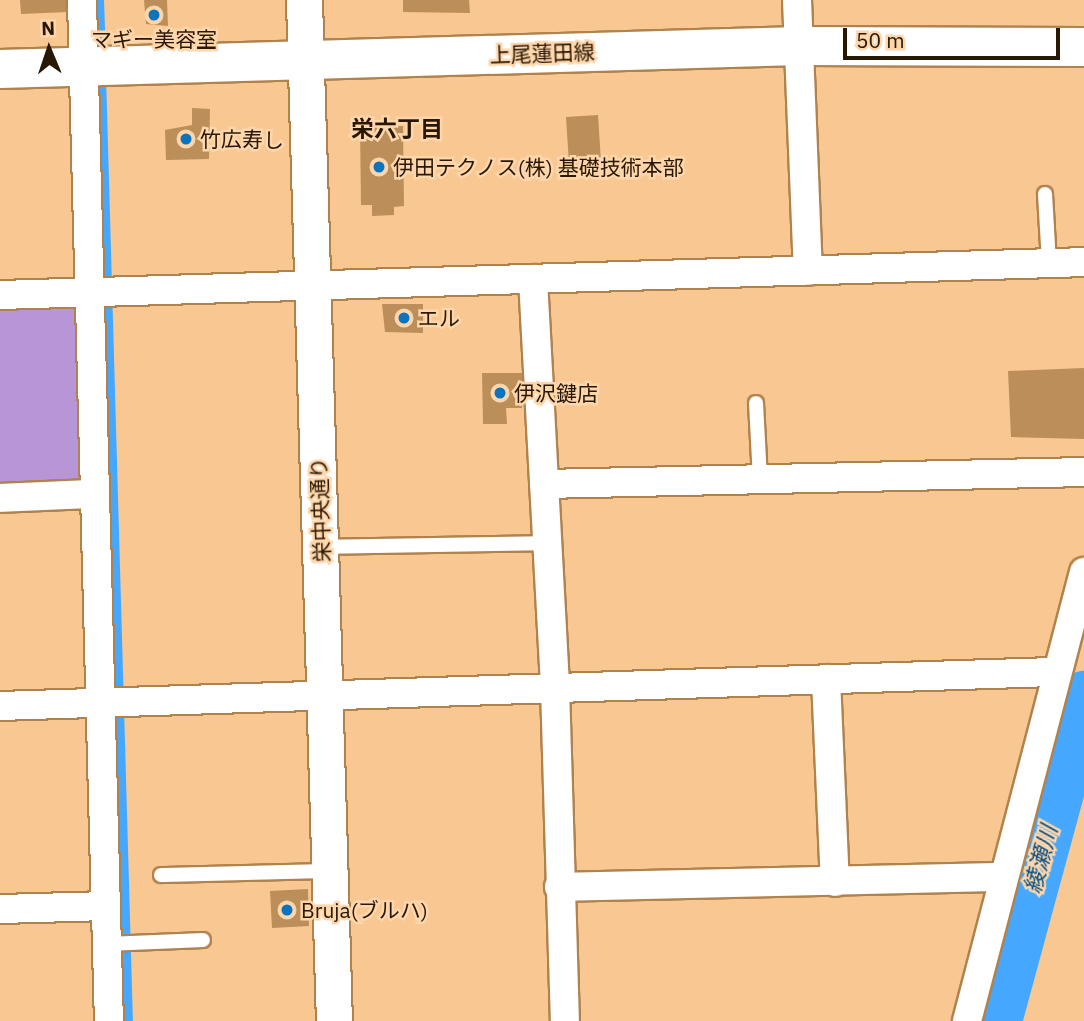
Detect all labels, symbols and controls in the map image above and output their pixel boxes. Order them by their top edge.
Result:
marker: マギー美容室 [146,7,162,23]
north arrow [14,14,84,84]
scale bar [846,14,1063,58]
text: N [41,16,56,40]
place label: マギー美容室 [91,26,217,52]
text: 50 m [856,26,905,54]
street label: 上尾蓮田線 [489,39,595,67]
district label: 栄六丁目 [351,114,443,142]
place label: 竹広寿し [200,126,284,152]
marker: 竹広寿し [178,131,194,147]
place label: 伊田テクノス(株) 基礎技術本部 [393,154,685,180]
marker: 伊田テクノス(株) 基礎技術本部 [371,159,387,175]
place label: エル [418,305,460,331]
marker: エル [396,310,412,326]
place label: 伊沢鍵店 [514,380,598,406]
marker: 伊沢鍵店 [492,385,508,401]
street label: 栄中央通り [306,457,334,563]
water label: 綾瀬川 [1018,822,1062,896]
place label: Bruja(ブルハ) [301,897,428,923]
marker: Bruja(ブルハ) [279,902,295,918]

